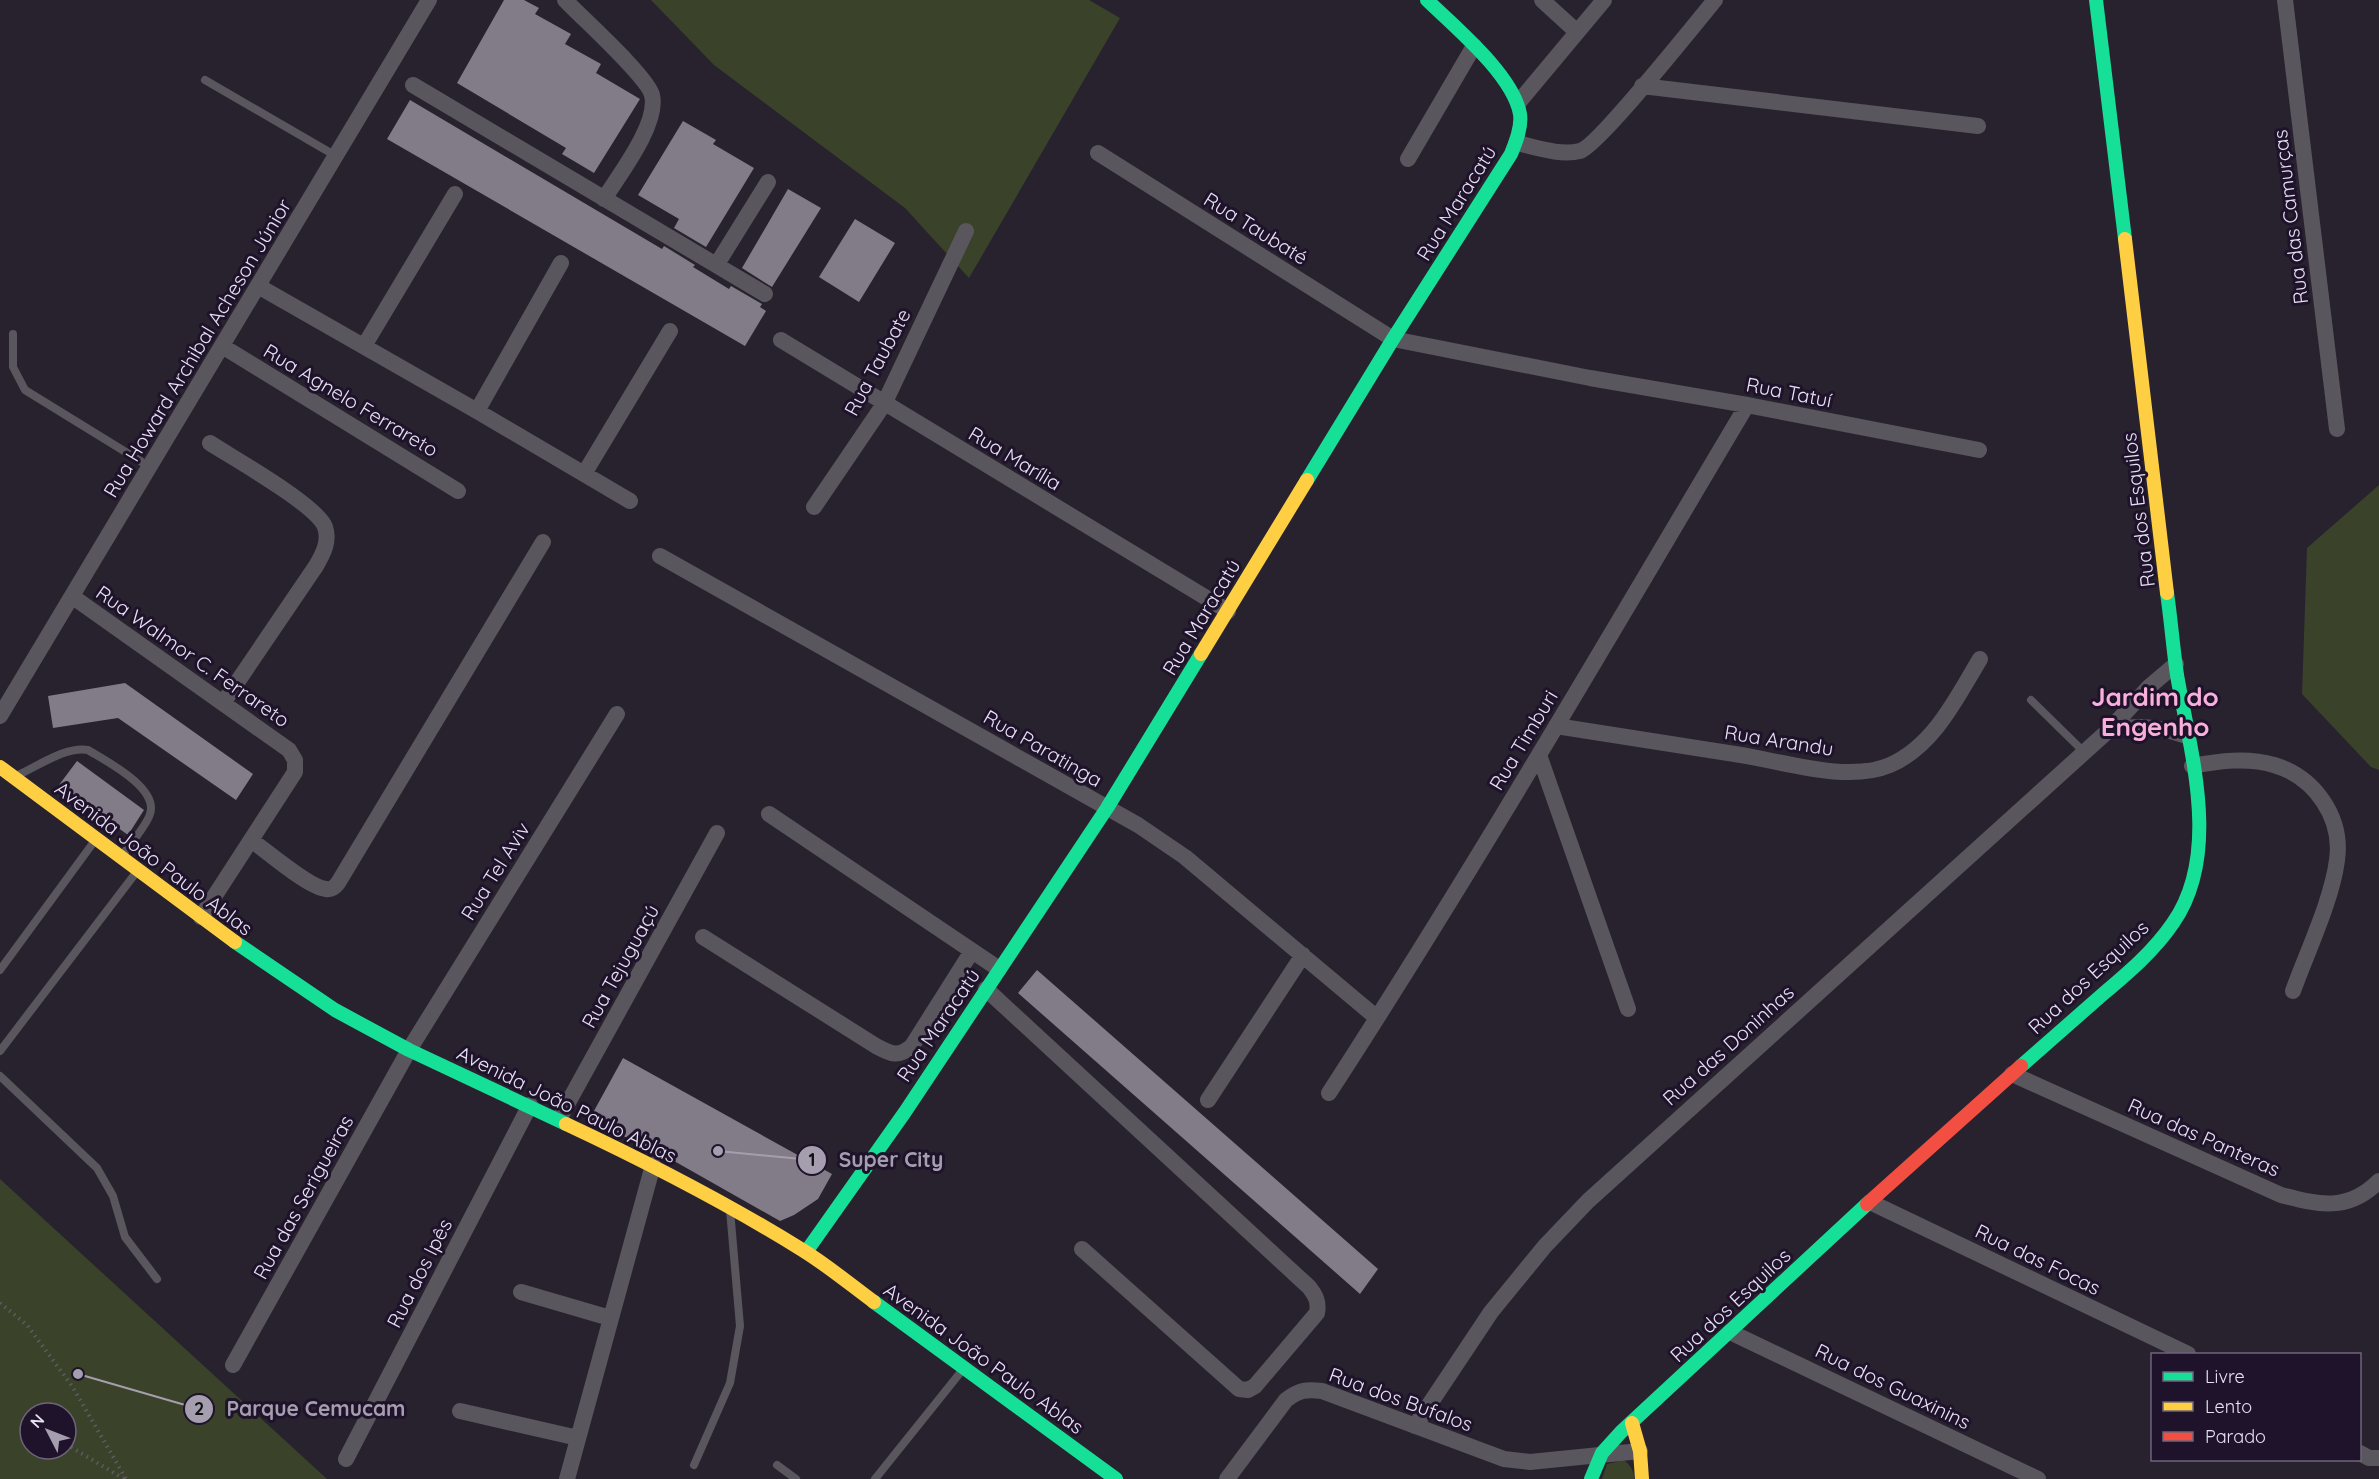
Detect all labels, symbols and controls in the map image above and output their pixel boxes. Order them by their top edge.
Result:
street label: Rua das Camurças [2267,128,2313,306]
street label: Rua Maracatú [1411,141,1501,265]
street label: Rua Taubaté [1199,186,1313,270]
street label: Rua Howard Archibal Acheson Júnior [98,194,296,502]
street label: Rua Taubate [838,304,916,420]
street label: Rua Agnelo Ferrareto [259,338,443,462]
street label: Rua Tatuí [1744,371,1835,413]
street label: Rua Marília [964,421,1066,495]
street label: Rua dos Esquilos [2116,431,2160,589]
street label: Rua Maracatú [1157,554,1245,680]
street label: Rua Walmor C. Ferrareto [91,580,295,732]
district label: Jardim do Engenho [2091,680,2219,743]
street label: Rua Timburi [1483,685,1563,795]
street label: Rua Paratinga [979,704,1107,792]
street label: Rua Arandu [1723,719,1835,761]
street label: Avenida João Paulo Ablas [50,775,258,941]
street label: Rua Tel Aviv [455,817,535,925]
street label: Rua Tejuguaçú [576,900,664,1032]
street label: Rua dos Esquilos [2023,915,2153,1039]
street label: Rua Maracatú [891,964,985,1086]
street label: Rua das Doninhas [1657,979,1799,1111]
street label: Avenida João Paulo Ablas [453,1040,681,1168]
street label: Rua das Panteras [2124,1092,2284,1182]
street label: Rua das Serigueiras [247,1110,359,1284]
callout: Super City [797,1140,956,1179]
text: Super City [839,1146,943,1172]
text: 1 [808,1148,816,1171]
street label: Rua dos Ipês [381,1214,457,1332]
street label: Rua das Focas [1971,1218,2105,1300]
street label: Rua dos Esquilos [1665,1243,1795,1367]
street label: Avenida João Paulo Ablas [879,1277,1089,1439]
street label: Rua dos Guaxinins [1811,1338,1975,1434]
legend [2151,1353,2361,1461]
street label: Rua dos Bufalos [1326,1361,1476,1437]
text: Livre [2205,1365,2245,1388]
callout: Parque Cemucam [184,1389,417,1428]
text: Parque Cemucam [227,1395,405,1421]
text: Lento [2205,1395,2252,1418]
text: 2 [194,1397,204,1420]
north arrow [18,1401,78,1461]
text: N [25,1410,48,1432]
text: Parado [2205,1425,2266,1448]

